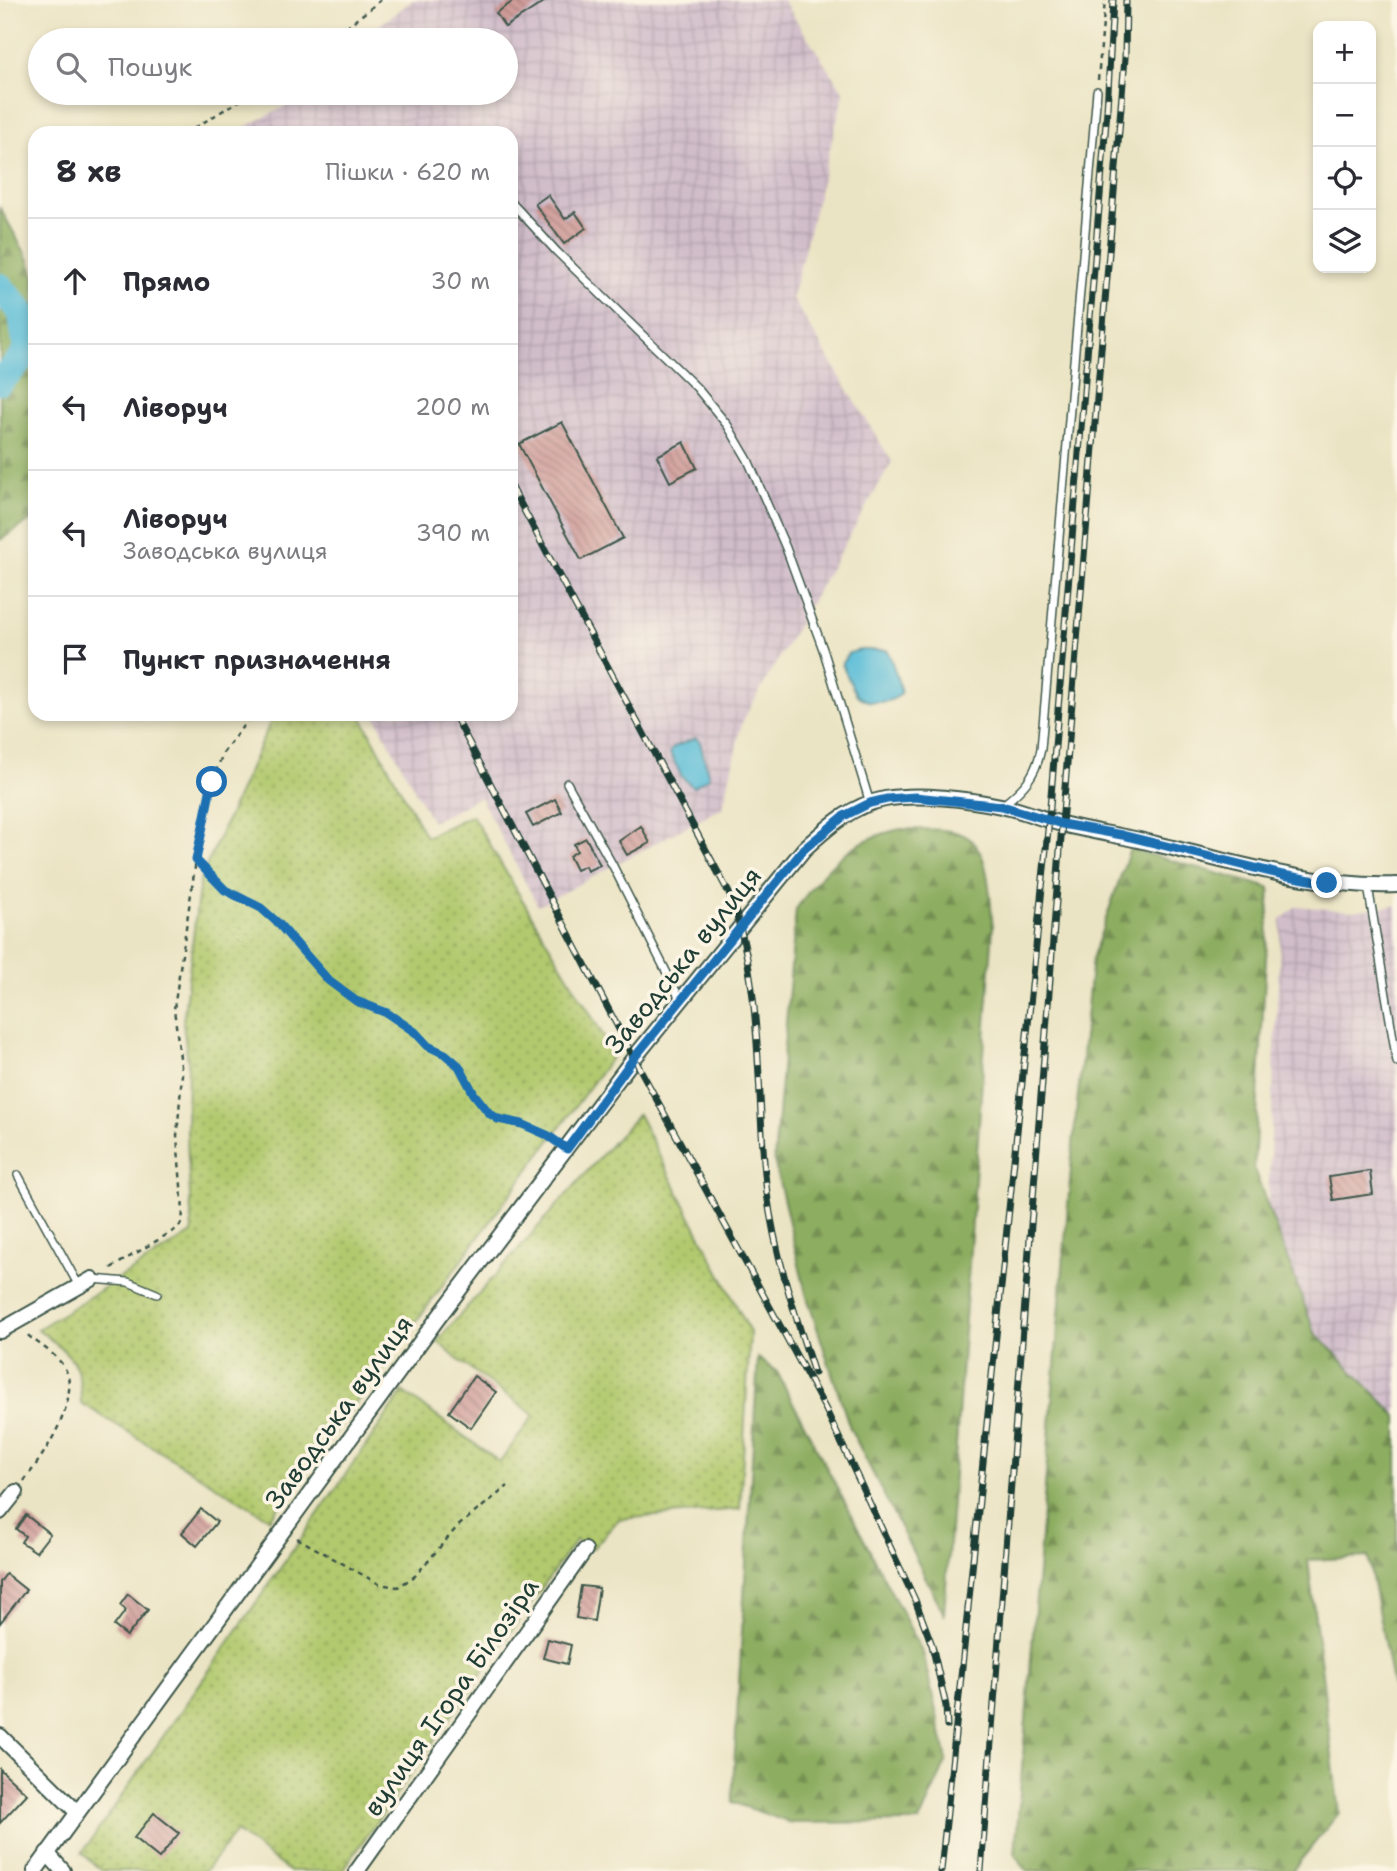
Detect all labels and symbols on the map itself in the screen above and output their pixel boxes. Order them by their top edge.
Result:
route start [196,766,227,797]
street label: Заводська вулиця [596,859,769,1061]
route end [1311,867,1342,898]
street label: Заводська вулиця [256,1308,421,1516]
street label: вулиця Ігора Білозіра [355,1571,546,1823]

